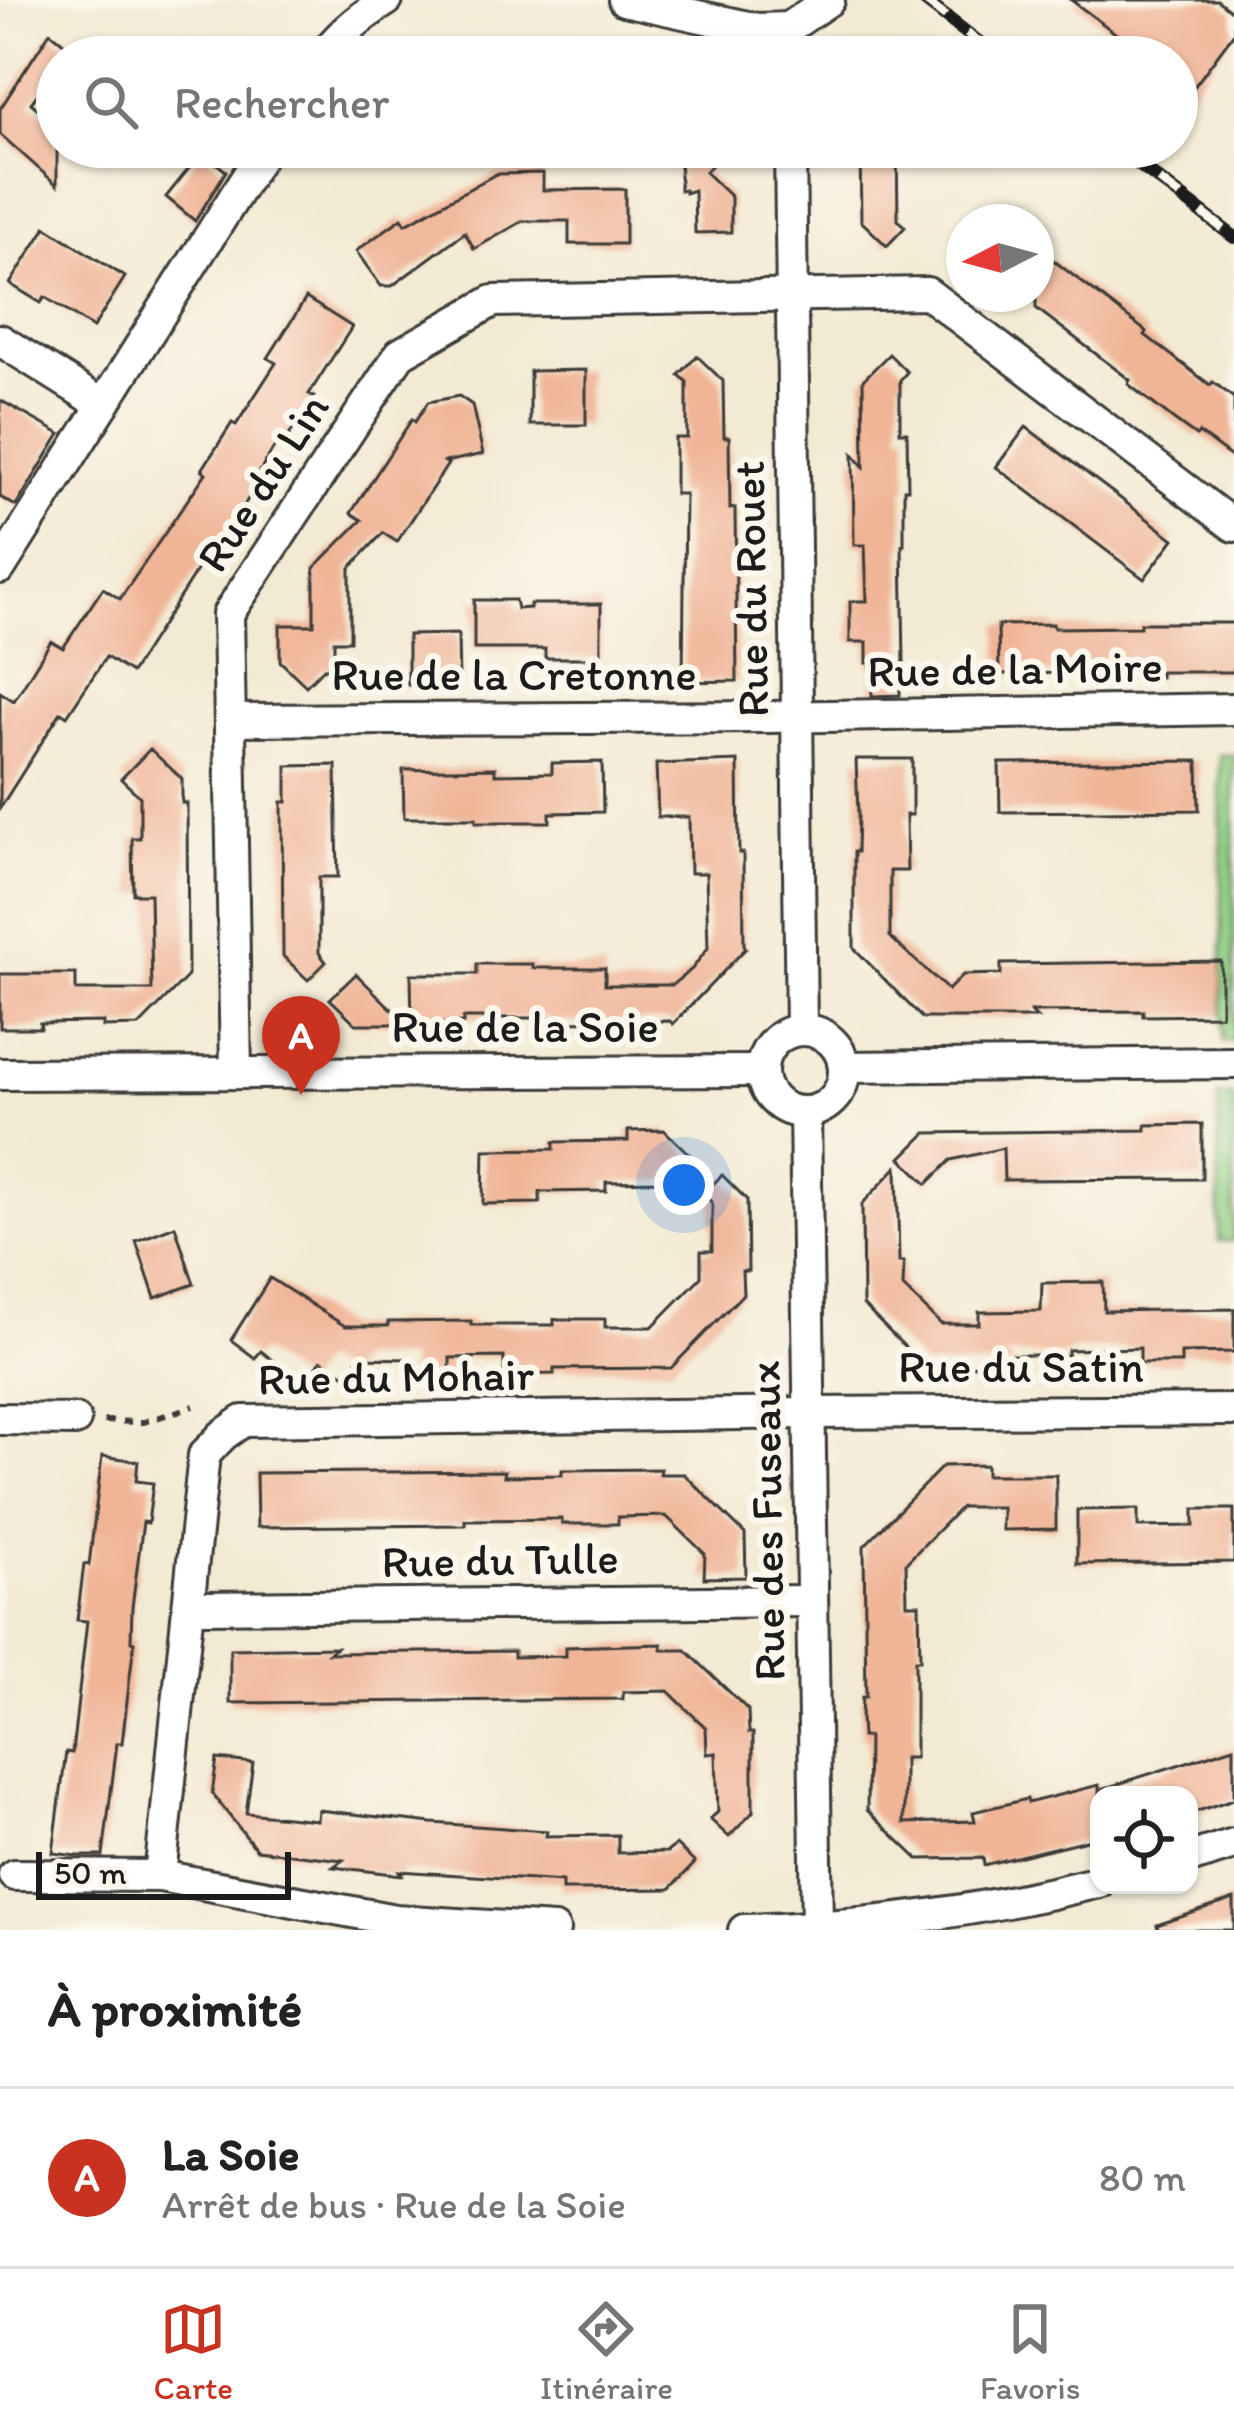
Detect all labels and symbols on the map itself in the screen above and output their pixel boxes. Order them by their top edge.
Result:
north arrow [946,204,1054,312]
street label: Rue du Lin [184,383,340,581]
street label: Rue du Rouet [721,460,779,718]
street label: Rue de la Moire [867,638,1163,698]
street label: Rue de la Cretonne [331,647,697,701]
pin: A [262,996,340,1095]
street label: Rue de la Soie [391,999,659,1053]
your location [654,1155,714,1215]
street label: Rue du Satin [898,1339,1144,1393]
street label: Rue du Mohair [257,1347,535,1405]
street label: Rue des Fuseaux [736,1361,796,1681]
street label: Rue du Tulle [381,1530,619,1588]
scale bar [36,1846,291,1899]

